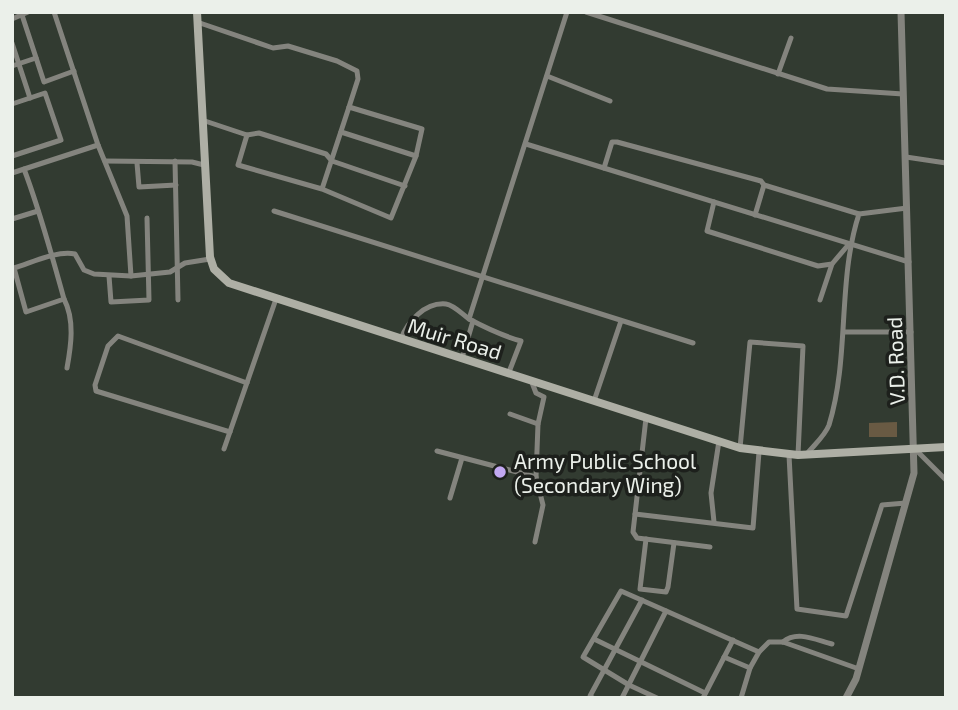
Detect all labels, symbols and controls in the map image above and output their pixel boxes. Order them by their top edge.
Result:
street label: Muir Road [405,312,505,364]
street label: V.D. Road [881,316,909,406]
place label: Army Public School (Secondary Wing) [514,448,697,497]
marker: Army Public School (Secondary Wing) [492,464,508,480]

